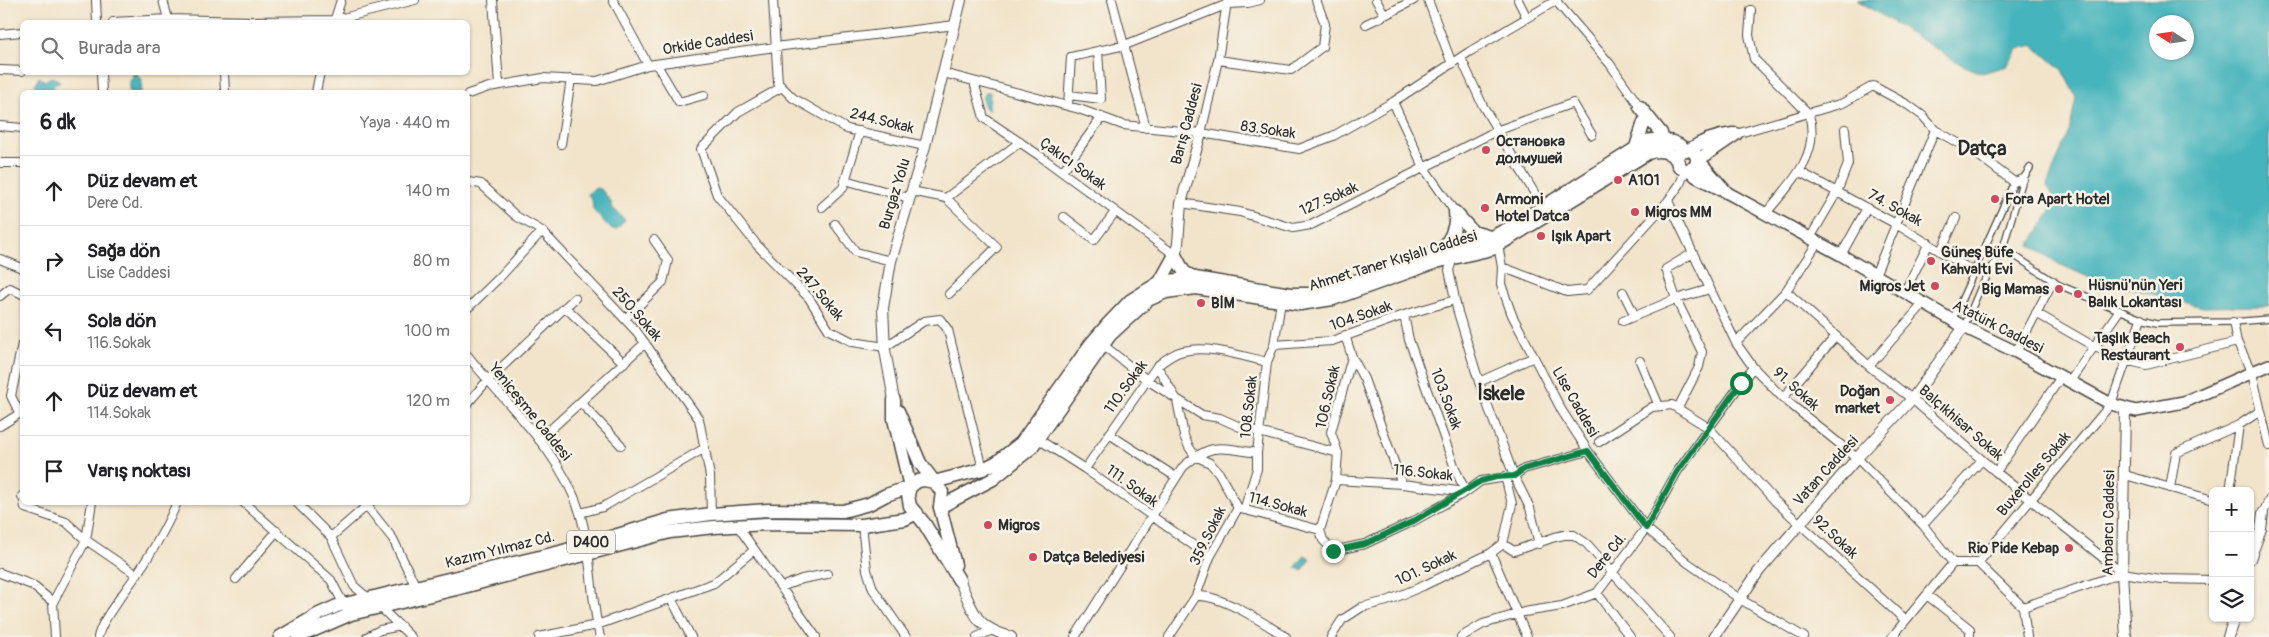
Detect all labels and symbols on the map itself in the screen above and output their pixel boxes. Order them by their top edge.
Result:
north arrow [2149,15,2194,60]
street label: Orkide Caddesi [661,26,755,60]
street label: Barış Caddesi [1167,81,1207,167]
street label: 244.Sokak [848,104,917,138]
street label: 83.Sokak [1239,117,1298,143]
place label: Остановка долмушей [1495,132,1565,168]
street label: Çakıcı Sokak [1036,133,1111,195]
district label: Datça [1958,136,2006,161]
marker: Остановка долмушей [1480,144,1492,156]
street label: Burgaz Yolu [875,156,915,232]
place label: A101 [1628,171,1660,190]
marker: A101 [1612,174,1624,186]
street label: 127.Sokak [1297,177,1362,220]
street label: 74. Sokak [1864,185,1926,231]
place label: Armoni Hotel Datca [1495,190,1569,226]
place label: Fora Apart Hotel [2005,190,2110,209]
marker: Fora Apart Hotel [1989,193,2001,205]
marker: Armoni Hotel Datca [1479,202,1491,214]
place label: Migros MM [1645,203,1712,222]
marker: Migros MM [1629,206,1641,218]
street label: Ahmet Taner Kışlalı Caddesi [1307,226,1479,296]
place label: Işık Apart [1551,227,1612,246]
marker: Işık Apart [1535,230,1547,242]
place label: Güneş Büfe Kahvaltı Evi [1941,243,2014,279]
marker: Güneş Büfe Kahvaltı Evi [1925,255,1937,267]
street label: 247.Sokak [792,263,849,325]
place label: Hüsnü'nün Yeri Balık Lokantası [2088,276,2183,312]
place label: Migros Jet [1860,277,1926,296]
marker: Migros Jet [1929,280,1941,292]
place label: Big Mamas [1981,280,2049,299]
street label: 250.Sokak [608,283,666,346]
marker: Big Mamas [2053,283,2065,295]
marker: Hüsnü'nün Yeri Balık Lokantası [2072,288,2084,300]
place label: BİM [1211,294,1235,313]
street label: 104.Sokak [1327,296,1395,335]
street label: Atatürk Caddesi [1949,296,2047,358]
marker: BİM [1195,297,1207,309]
place label: Taşlık Beach Restaurant [2093,329,2171,365]
marker: Taşlık Beach Restaurant [2174,341,2186,353]
street label: 110.Sokak [1100,356,1152,417]
street label: Yeniçeşme Caddesi [484,358,575,465]
street label: 106.Sokak [1311,363,1345,431]
street label: 91. Sokak [1769,363,1824,415]
street label: Lise Caddesi [1547,364,1603,440]
street label: 103.Sokak [1426,366,1466,433]
route start [1730,372,1753,395]
street label: 108.Sokak [1236,374,1262,439]
district label: İskele [1477,381,1526,406]
street label: Balçıkhisar Sokak [1915,381,2008,465]
place label: Doğan market [1835,382,1881,418]
marker: Doğan market [1884,394,1896,406]
street label: Buxerolles Sokak [1993,427,2075,520]
street label: Vatan Caddesi [1789,432,1863,510]
street label: 116.Sokak [1392,460,1455,486]
street label: 111. Sokak [1102,461,1163,512]
street label: Ambarcı Caddesi [2099,470,2119,576]
street label: 114.Sokak [1247,488,1310,522]
street label: 359.Sokak [1185,502,1231,569]
street label: 92.Sokak [1808,511,1862,563]
place label: Migros [998,516,1040,535]
marker: Migros [982,519,994,531]
street label: Kazım Yılmaz Cd. [443,527,557,573]
road number: D400 [567,530,615,554]
street label: Dere Cd. [1583,530,1631,582]
place label: Rio Pide Kebap [1968,539,2059,558]
route end [1322,540,1345,563]
marker: Rio Pide Kebap [2063,542,2075,554]
street label: 101. Sokak [1393,545,1460,590]
place label: Datça Belediyesi [1043,548,1145,567]
marker: Datça Belediyesi [1027,551,1039,563]

